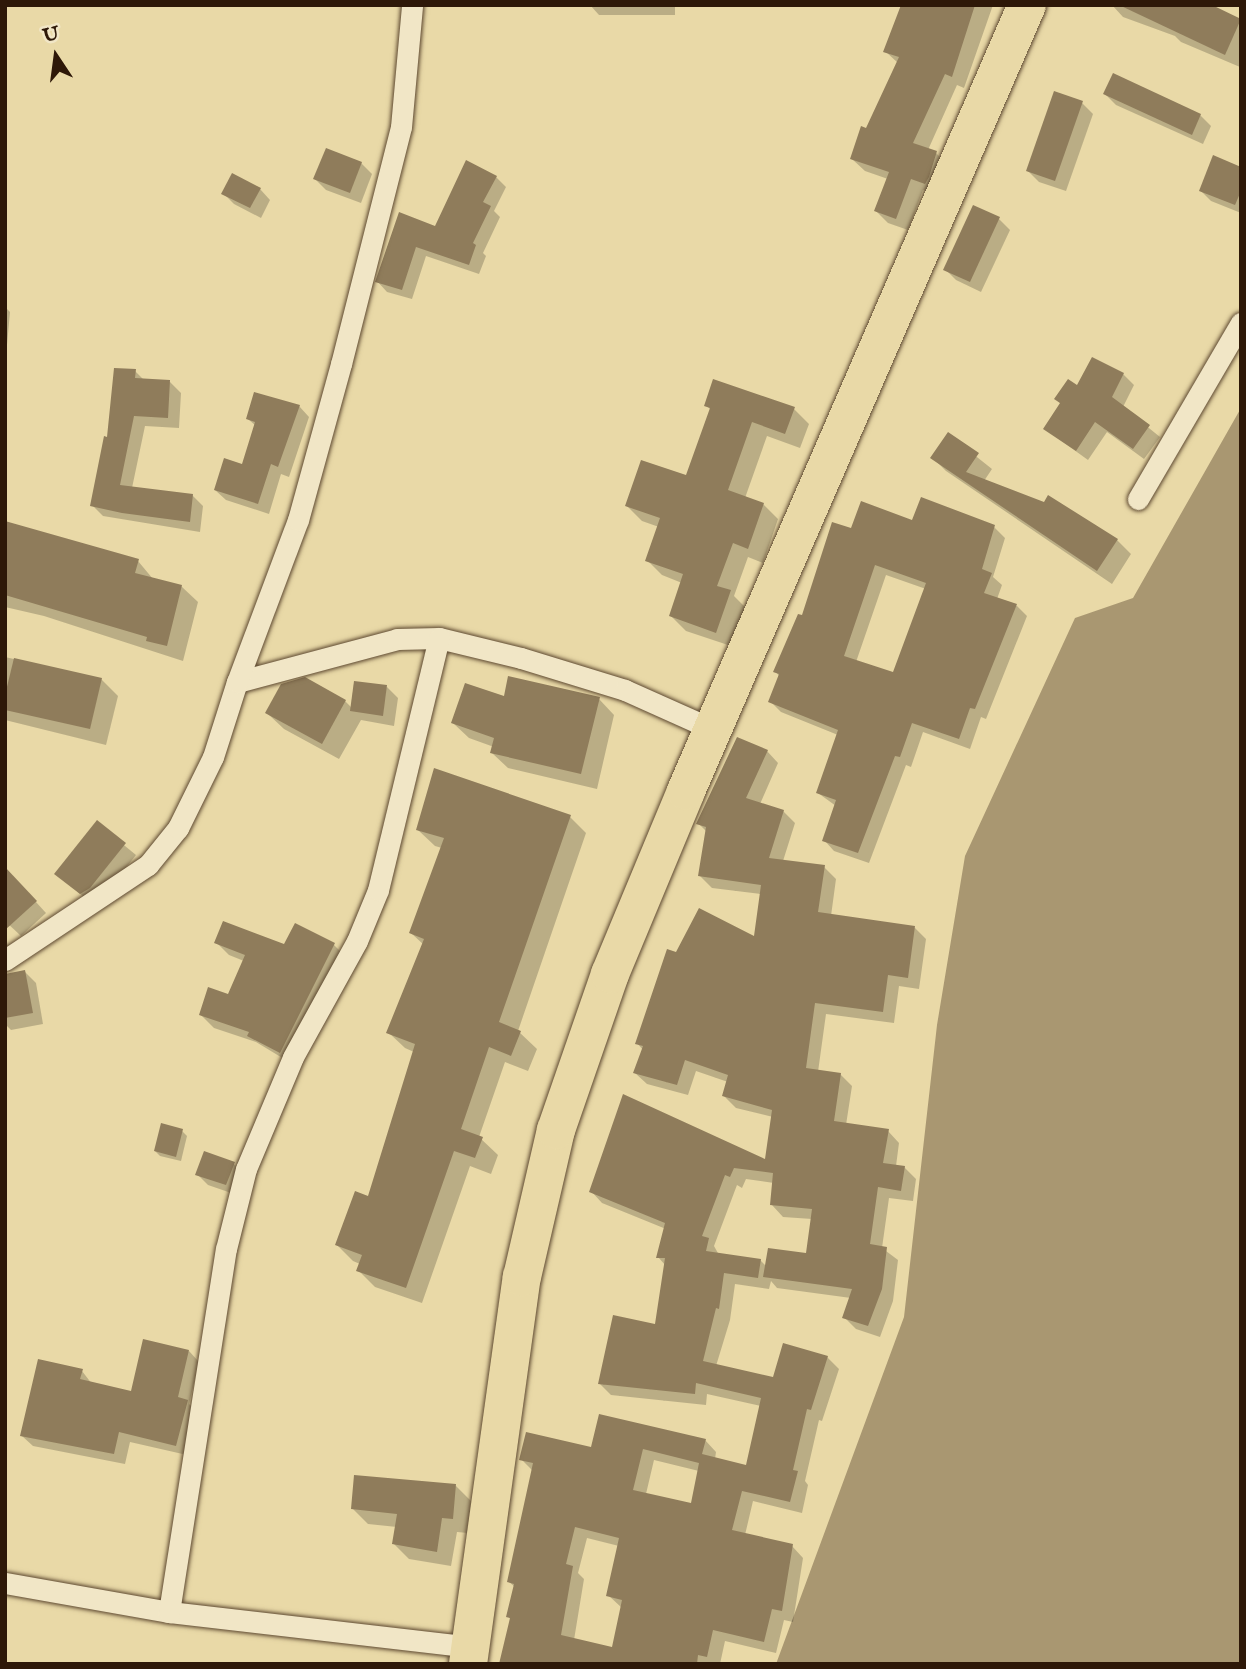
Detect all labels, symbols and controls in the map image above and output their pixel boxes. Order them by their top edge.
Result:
north arrow [21,21,91,91]
text: U [41,22,62,49]

